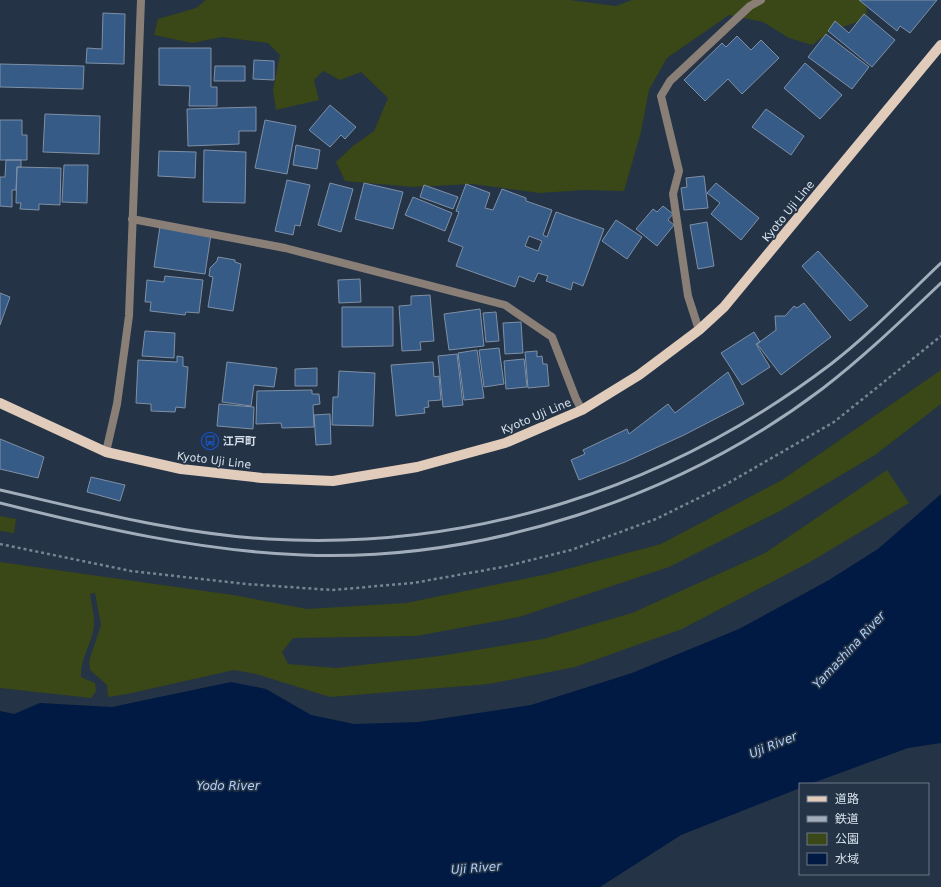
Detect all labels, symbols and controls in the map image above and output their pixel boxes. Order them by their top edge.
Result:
street label: Kyoto Uji Line [760,178,817,244]
street label: Kyoto Uji Line [499,396,573,437]
bus stop icon: 江戸町 [200,431,220,451]
place label: 江戸町 [223,435,256,448]
street label: Kyoto Uji Line [176,449,252,472]
water label: Yamashina River [810,608,889,691]
water label: Uji River [747,729,800,761]
water label: Yodo River [196,779,261,793]
legend [799,783,929,875]
text: 道路 [835,792,859,806]
text: 鉄道 [835,812,859,826]
text: 公園 [835,832,859,846]
text: 水域 [835,852,859,866]
water label: Uji River [450,859,503,877]

